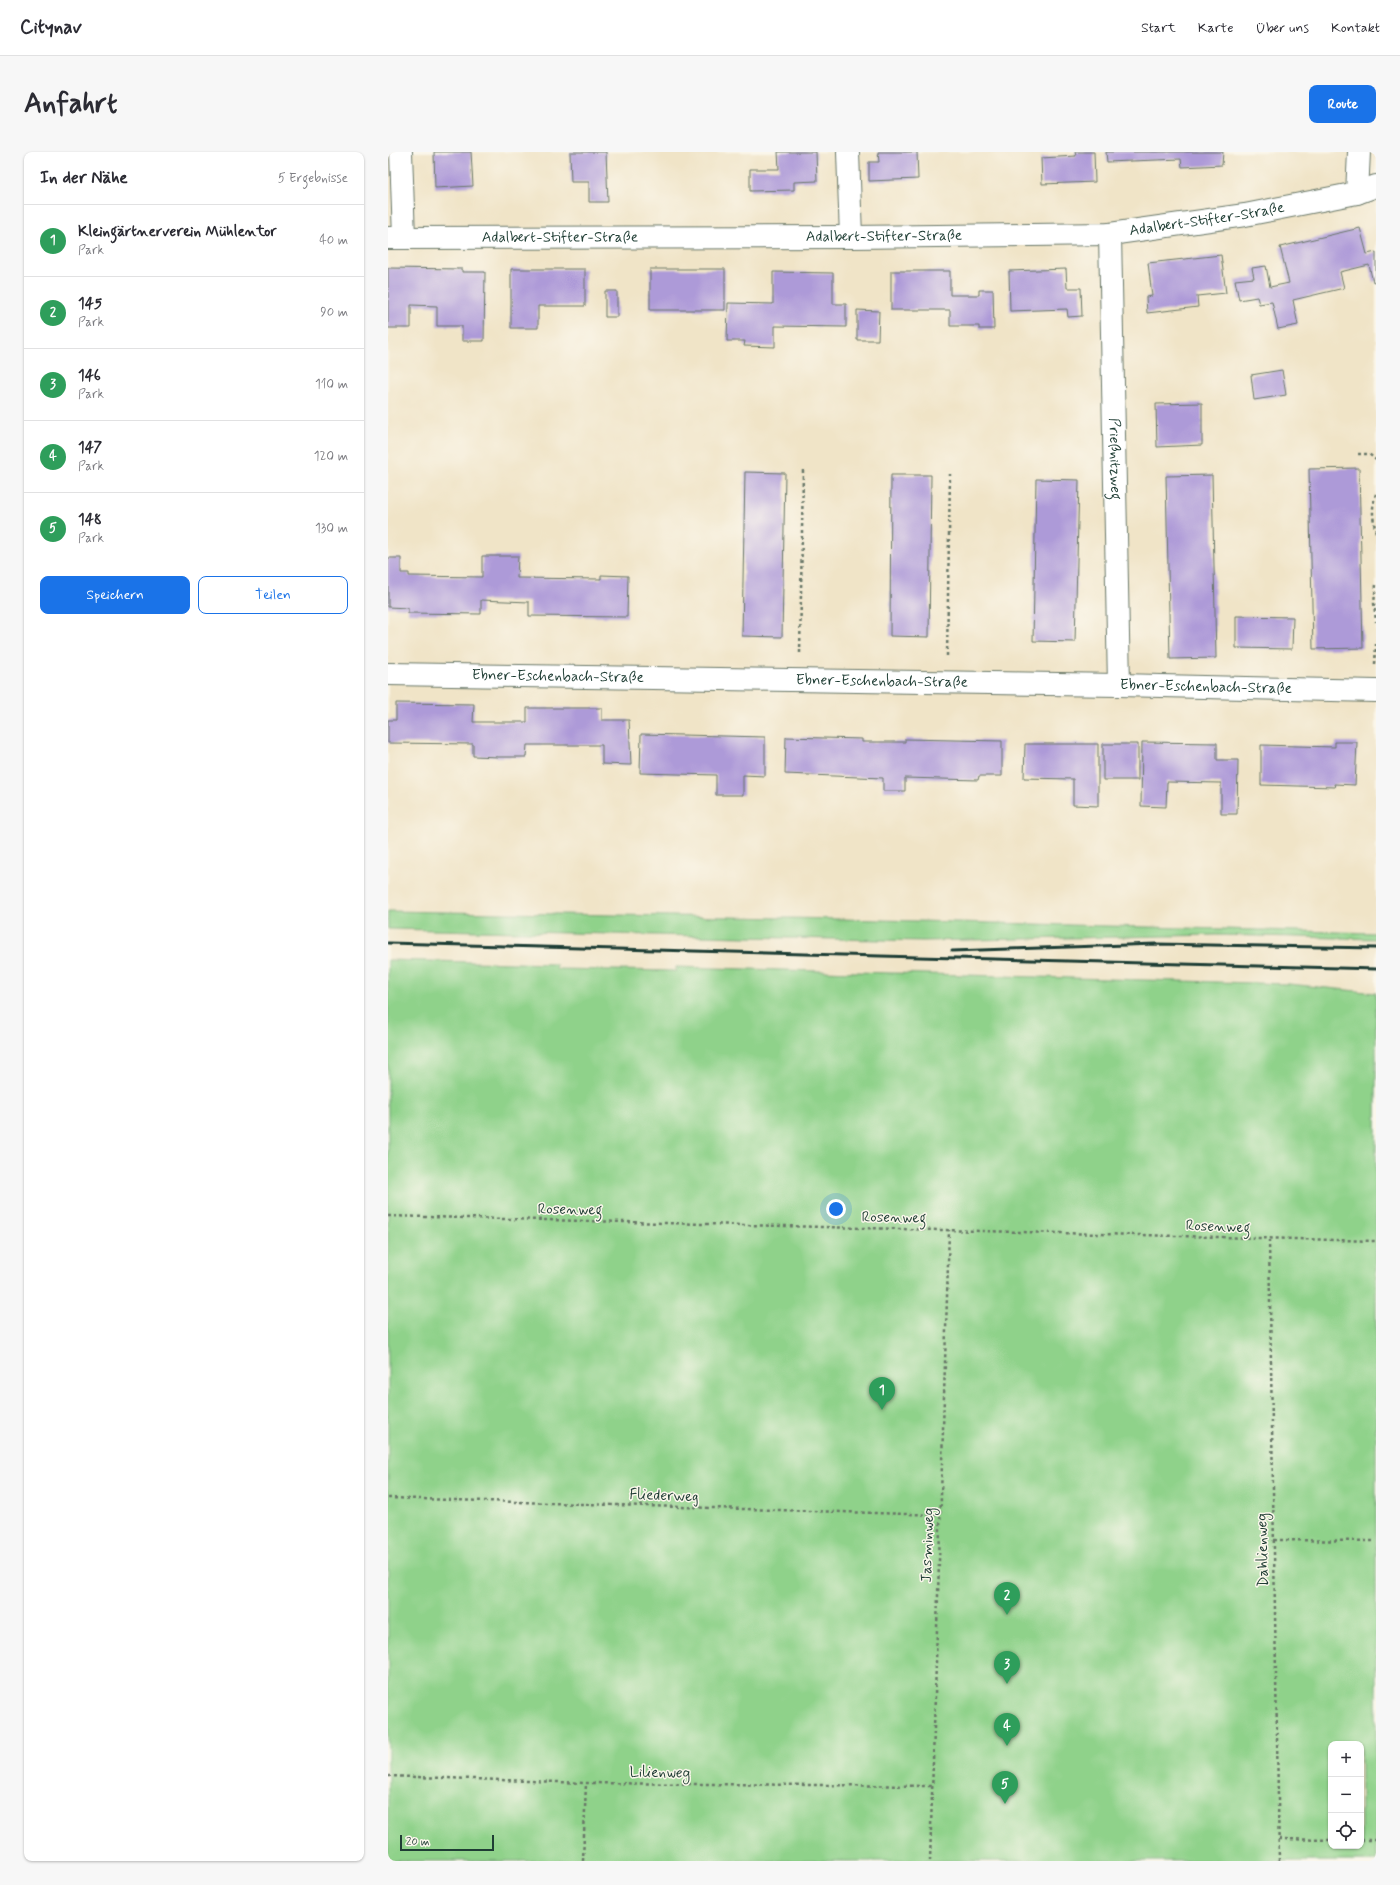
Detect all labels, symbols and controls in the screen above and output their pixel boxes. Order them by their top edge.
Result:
text: Citynav [20,15,82,40]
text: Start [1141,19,1176,37]
text: Karte [1198,19,1233,37]
text: Über uns [1255,19,1309,37]
text: Kontakt [1331,19,1380,37]
button: Route [1309,85,1376,123]
text: Anfahrt [24,86,117,123]
text: In der Nähe [40,167,128,189]
text: 5 Ergebnisse [278,170,348,187]
street label: Adalbert-Stifter-Straße [1128,198,1286,241]
text: Kleingärtnerverein Mühlentor [78,222,277,242]
street label: Adalbert-Stifter-Straße [806,226,962,247]
street label: Adalbert-Stifter-Straße [482,227,638,248]
text: 1 [50,232,56,249]
text: 40 m [319,232,348,249]
text: Park [78,242,104,259]
text: 145 [78,294,102,314]
text: 2 [50,304,56,321]
text: 90 m [320,304,348,321]
text: Park [78,314,104,331]
text: 146 [78,366,101,386]
text: 3 [50,376,56,393]
text: 110 m [315,376,348,393]
text: Park [78,386,104,403]
street label: Prießnitzweg [1104,418,1125,500]
text: 147 [78,438,102,458]
text: 4 [49,448,57,465]
text: 120 m [314,448,348,465]
text: Park [78,458,104,475]
text: 148 [78,510,102,530]
text: 5 [49,520,57,537]
text: 130 m [315,520,348,537]
text: Park [78,530,104,547]
button: Speichern [40,576,190,614]
button: Teilen [198,576,348,614]
street label: Ebner-Eschenbach-Straße [472,665,644,688]
street label: Ebner-Eschenbach-Straße [796,670,968,693]
street label: Ebner-Eschenbach-Straße [1120,675,1292,699]
street label: Rosenweg [537,1199,603,1222]
your location [826,1199,846,1219]
street label: Rosenweg [861,1207,927,1230]
street label: Rosenweg [1185,1216,1251,1239]
pin: 1 [869,1377,895,1410]
street label: Fliederweg [629,1485,699,1507]
street label: Jasminweg [917,1507,940,1583]
street label: Dahlienweg [1252,1513,1275,1587]
pin: 2 [994,1582,1020,1615]
pin: 3 [994,1651,1020,1684]
pin: 4 [994,1713,1020,1746]
map controls [1328,1741,1364,1849]
button: + [1328,1741,1364,1777]
street label: Lilienweg [630,1762,690,1785]
pin: 5 [992,1771,1018,1804]
button: − [1328,1777,1364,1813]
button: locate [1328,1813,1364,1849]
scale bar [400,1833,494,1852]
text: 20 m [406,1835,429,1849]

